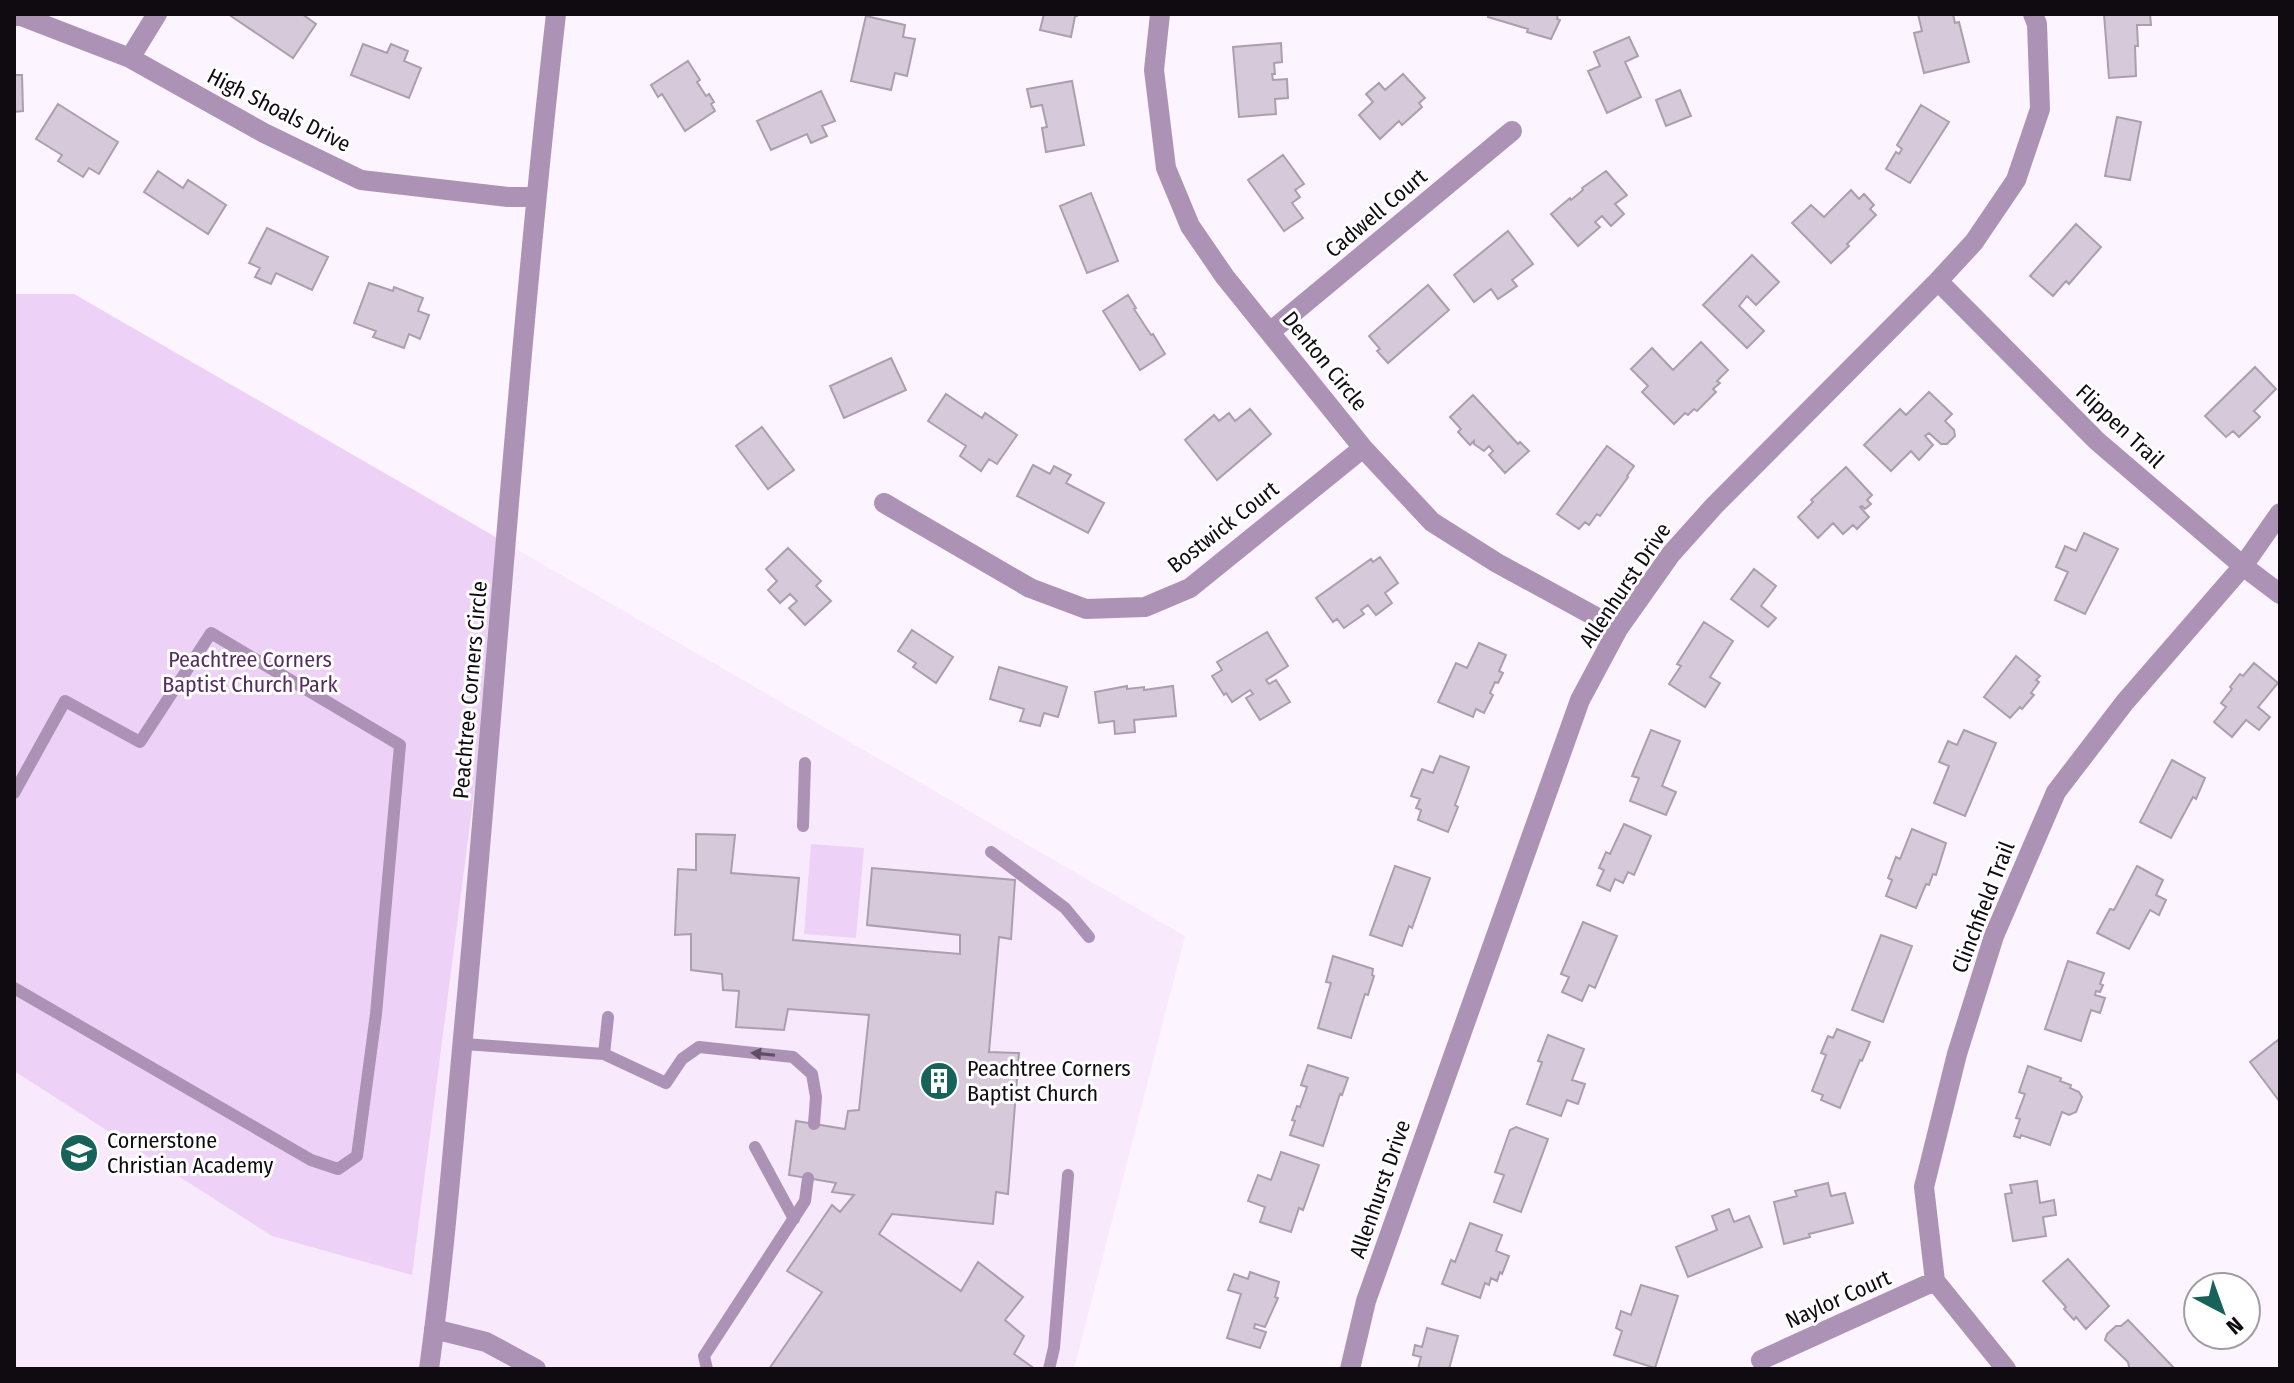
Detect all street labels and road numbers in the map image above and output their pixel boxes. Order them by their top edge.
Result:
street label: High Shoals Drive [203,62,355,158]
street label: Cadwell Court [1320,162,1433,263]
street label: Denton Circle [1277,306,1373,416]
street label: Flippen Trail [2070,378,2170,474]
street label: Bostwick Court [1162,475,1285,579]
street label: Allenhurst Drive [1573,518,1677,652]
street label: Peachtree Corners Circle [447,580,493,800]
street label: Clinchfield Trail [1946,837,2021,977]
street label: Allenhurst Drive [1344,1116,1416,1262]
street label: Naylor Court [1781,1263,1896,1334]

